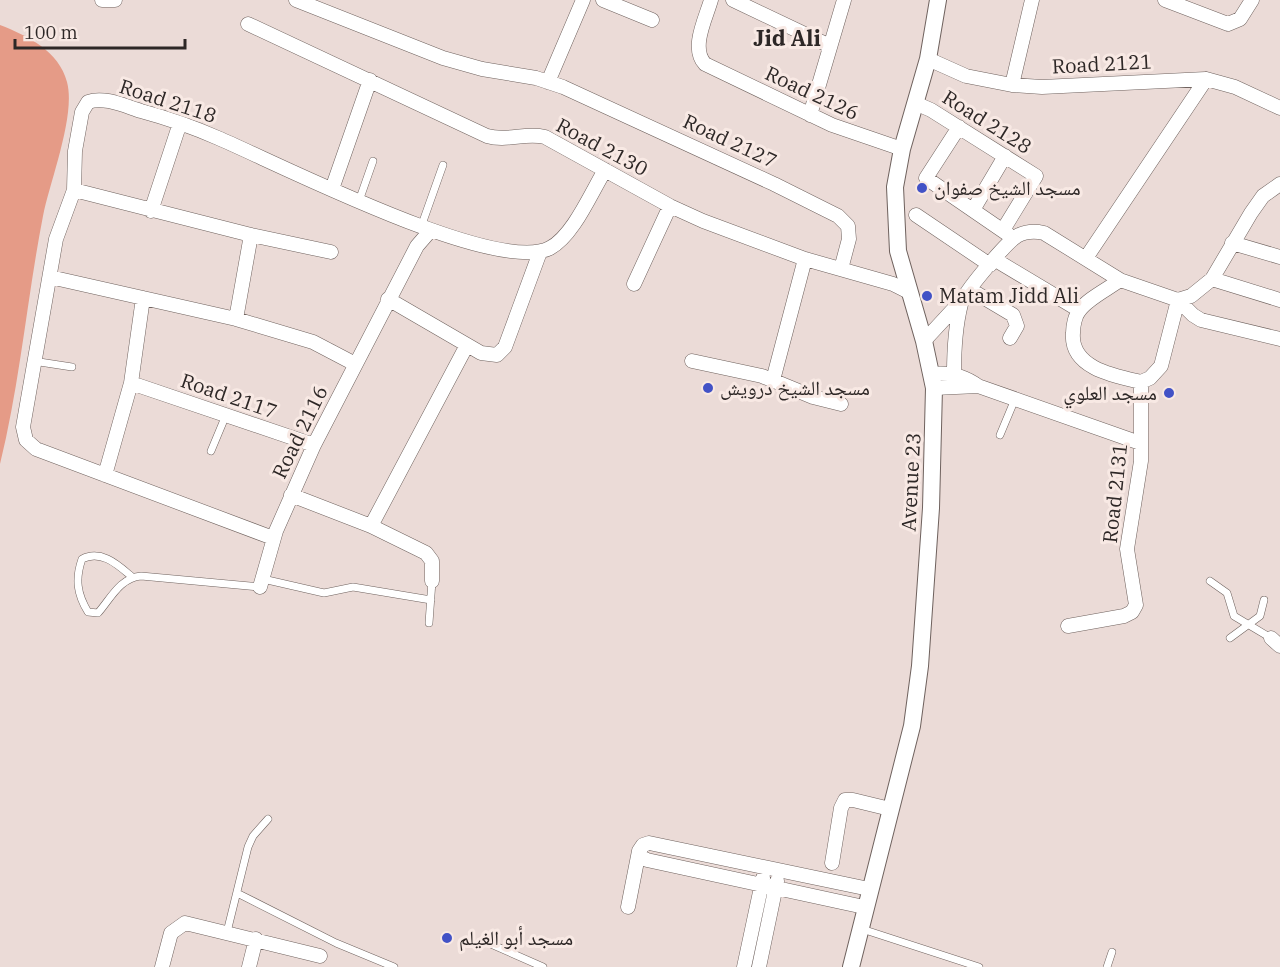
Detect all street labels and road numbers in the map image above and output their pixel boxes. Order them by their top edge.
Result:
street label: Road 2121 [1051,47,1153,80]
street label: Road 2126 [761,59,863,126]
street label: Road 2118 [116,72,220,129]
street label: Road 2128 [938,84,1037,160]
street label: Road 2127 [679,107,781,174]
street label: Road 2130 [552,111,653,182]
street label: Road 2117 [177,366,281,425]
street label: Road 2116 [265,381,334,483]
street label: Avenue 23 [894,432,927,532]
street label: Road 2131 [1096,442,1133,544]

